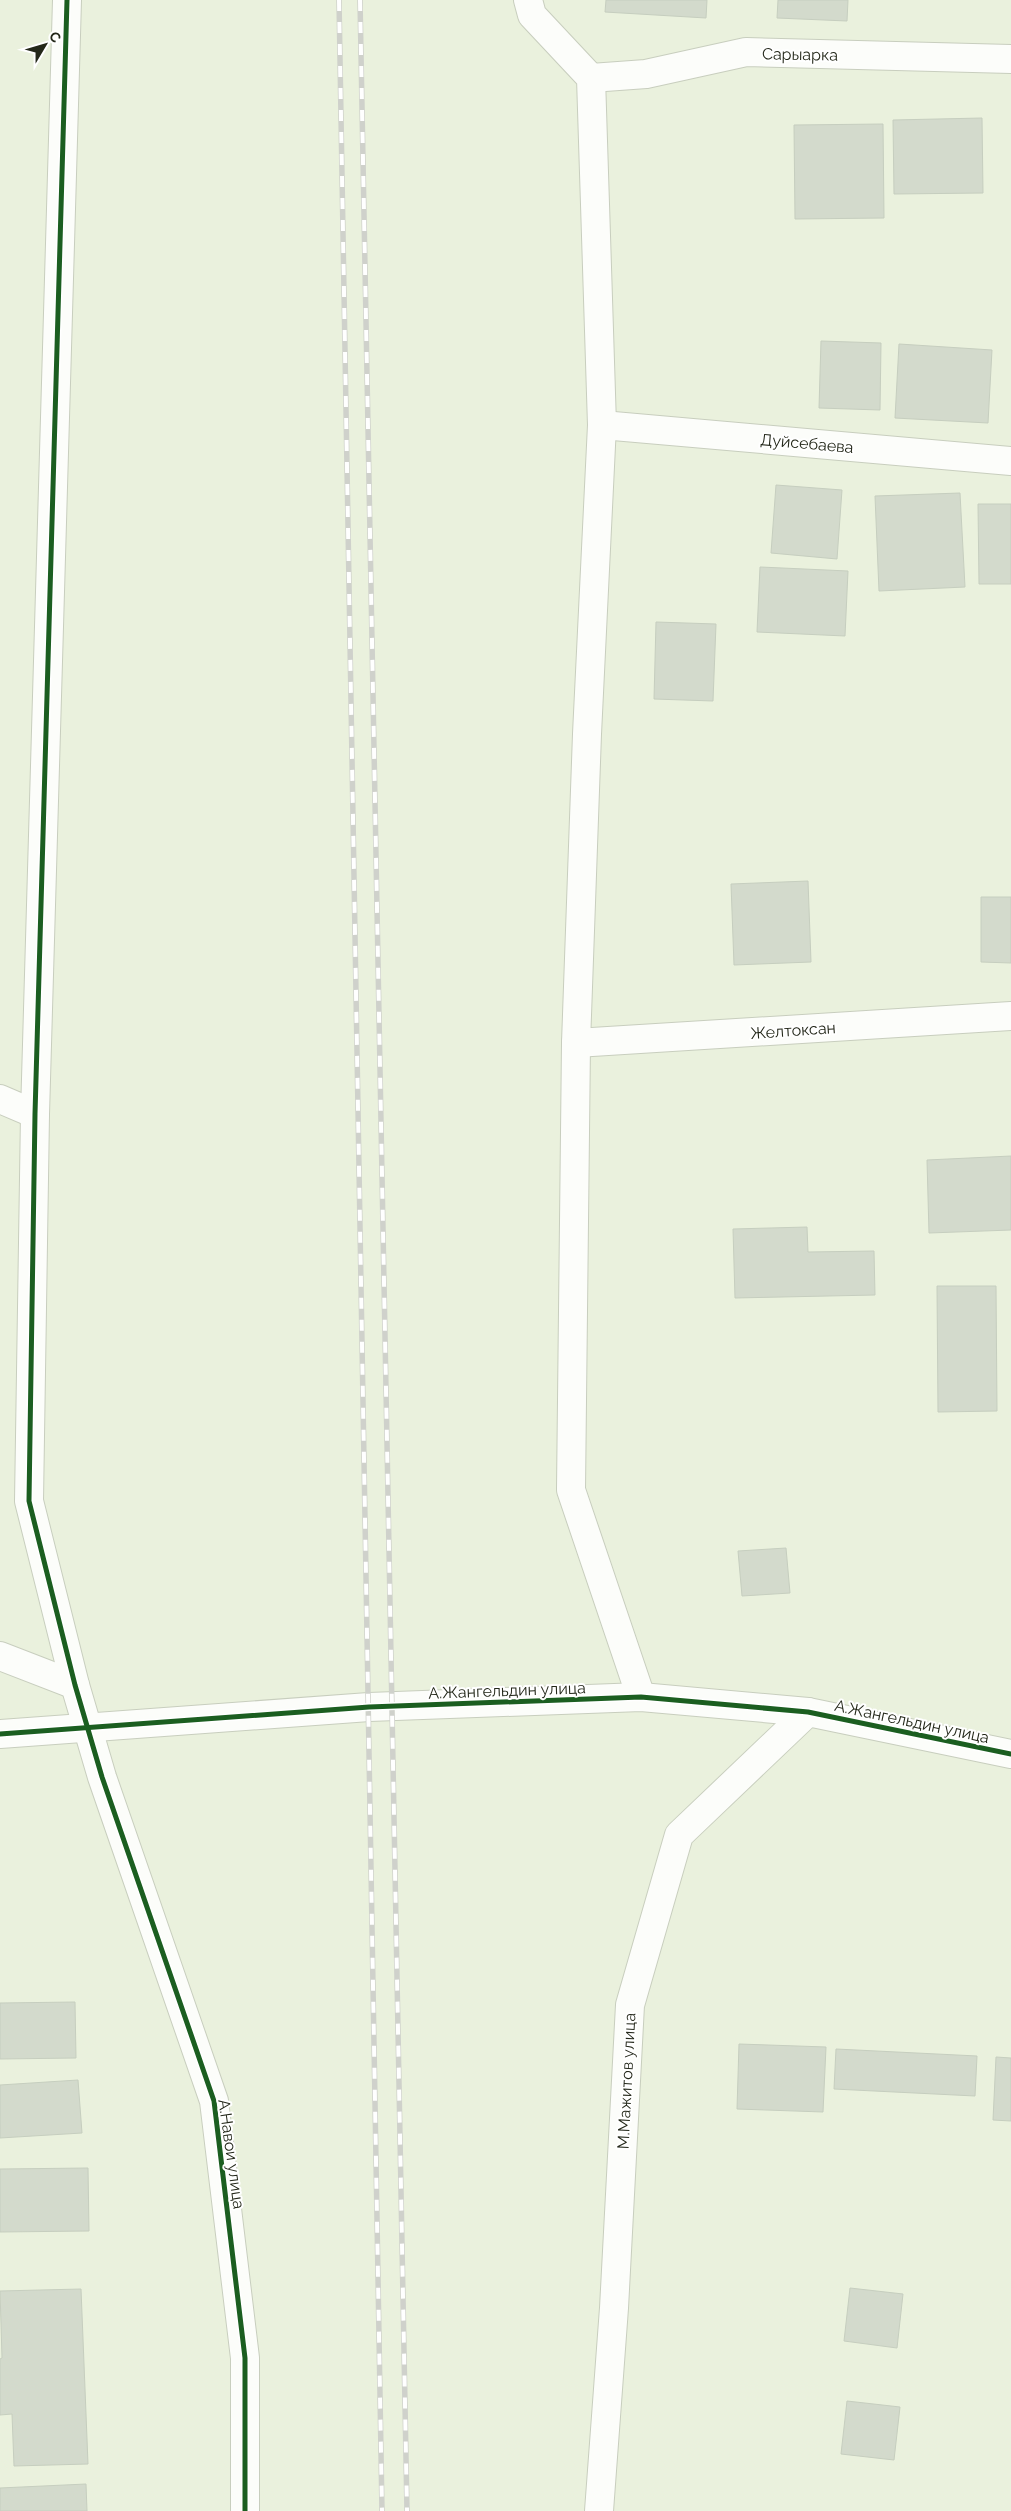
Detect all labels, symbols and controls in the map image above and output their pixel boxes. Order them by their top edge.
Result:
north arrow [20,20,70,70]
text: С [46,28,65,46]
street label: Сарыарка [762,44,838,65]
street label: Дуйсебаева [760,430,854,457]
street label: Желтоксан [750,1018,836,1043]
street label: А.Жангельдин улица [428,1678,586,1703]
street label: А.Жангельдин улица [833,1696,991,1747]
street label: М.Мажитов улица [613,2012,640,2150]
street label: А.Навои улица [214,2098,249,2210]

